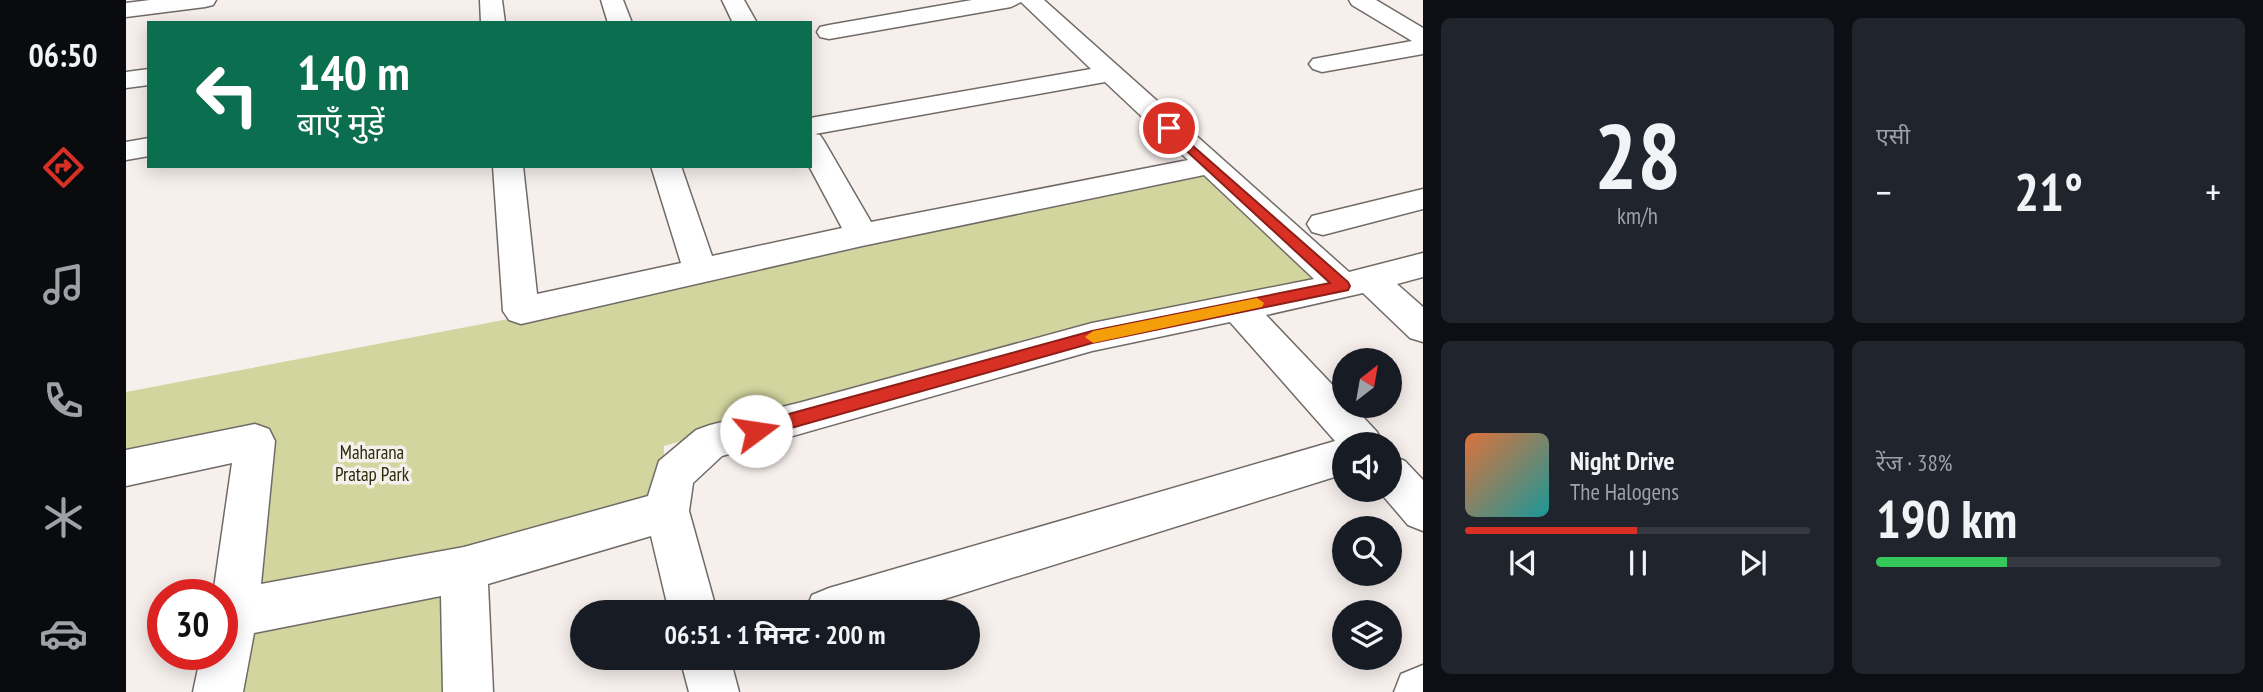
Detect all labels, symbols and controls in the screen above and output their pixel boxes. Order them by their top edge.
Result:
text: 06:50 [28,34,98,76]
text: 140 m [297,40,410,104]
icon: left [182,49,273,140]
text: 28 [1594,96,1681,214]
pin [1139,98,1199,158]
text: बाएँ मुड़ें [297,102,384,144]
icon: arrive [1150,109,1188,147]
text: एसी [1876,121,1910,150]
icon: directions [39,143,88,192]
text: 21° [2014,158,2083,225]
text: − [1876,167,1892,216]
text: + [2205,167,2221,216]
text: km/h [1617,201,1658,230]
icon: music [39,260,88,309]
north arrow [1332,348,1402,418]
map controls [1332,348,1402,670]
icon: phone [39,376,88,425]
position arrow [719,394,793,468]
button: sound [1332,432,1402,502]
park label: Maharana Pratap Park [335,440,410,486]
text: Night Drive [1570,444,1675,477]
text: रेंज · 38% [1876,448,1952,477]
text: The Halogens [1570,477,1679,506]
text: 190 km [1876,485,2017,552]
icon: climate [39,493,88,542]
button: search [1332,516,1402,586]
icon: previous [1504,544,1542,582]
icon: pause [1619,544,1657,582]
icon: next [1734,544,1772,582]
speed limit sign: 30 [147,579,238,670]
button: layers [1332,600,1402,670]
icon: car [39,609,88,658]
text: 06:51 · 1 मिनट · 200 m [665,618,885,651]

